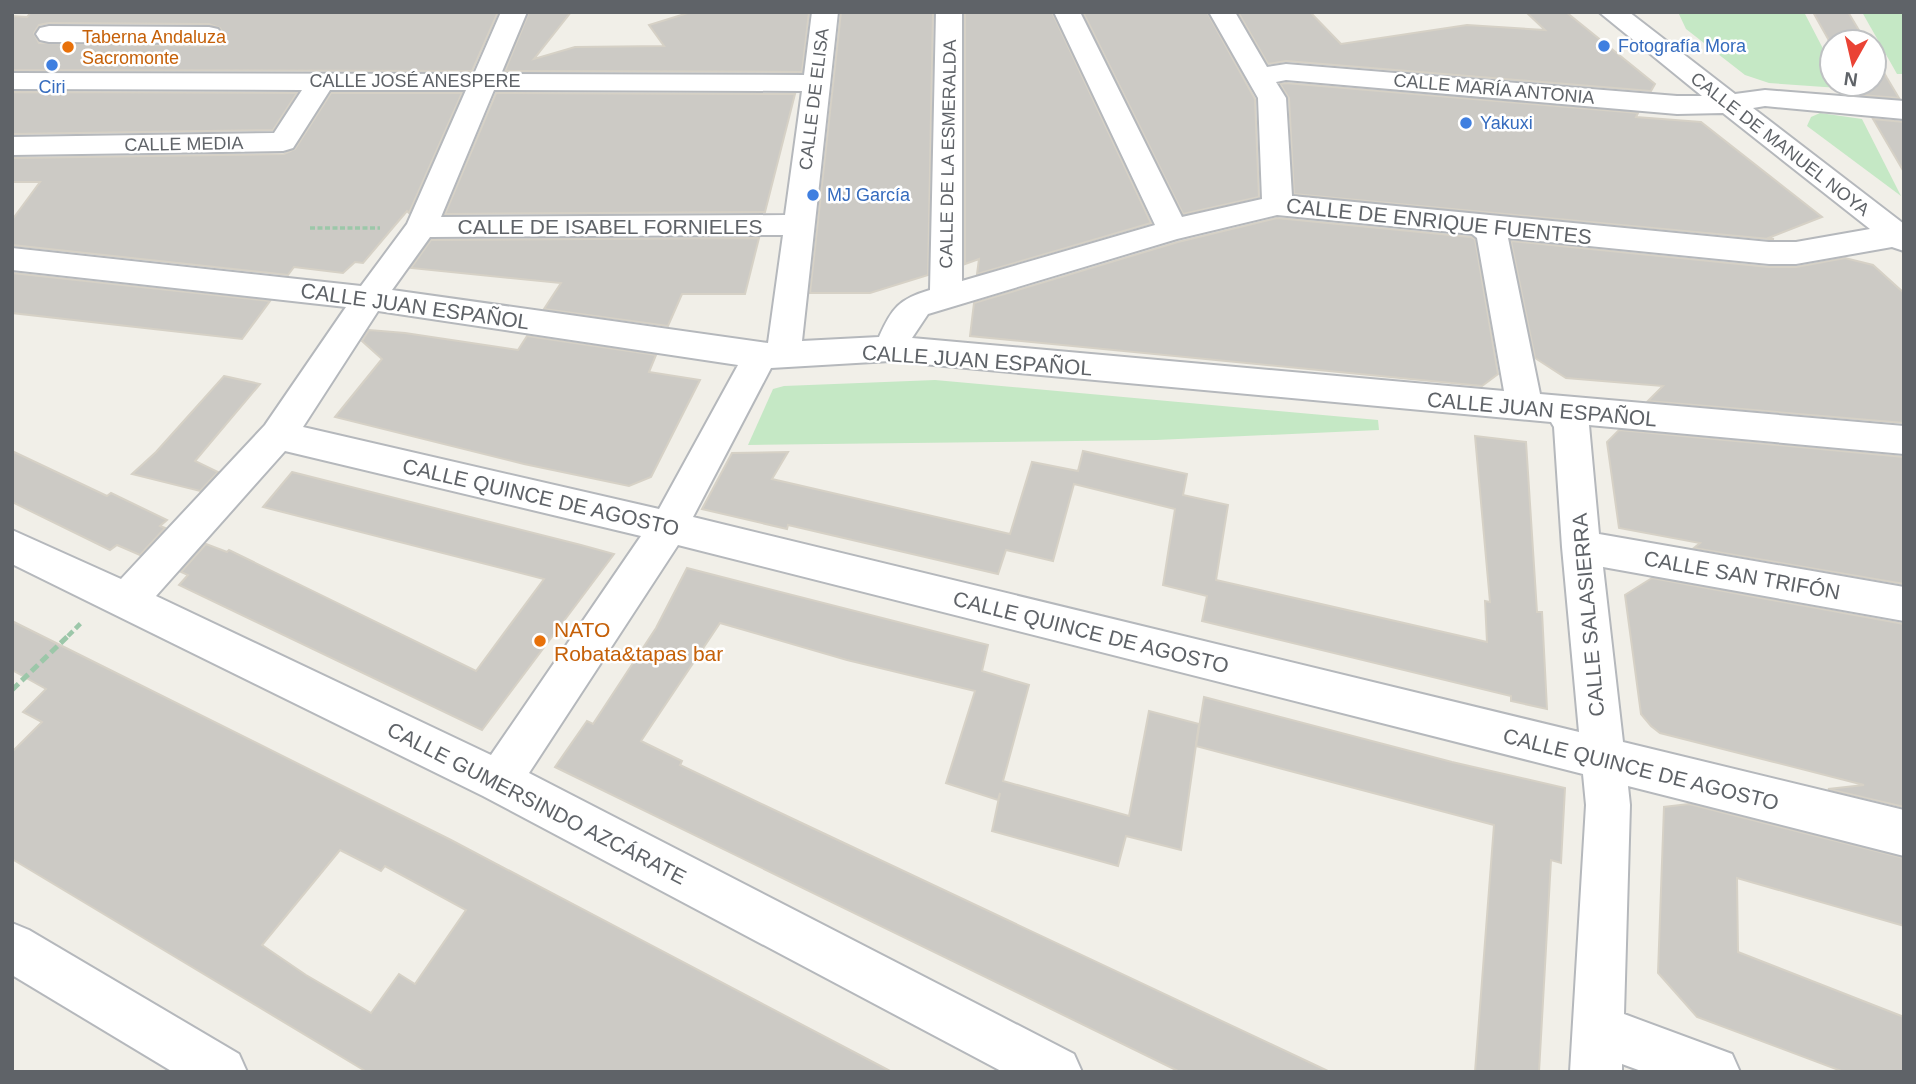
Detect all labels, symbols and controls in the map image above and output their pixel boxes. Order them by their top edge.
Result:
place label: Taberna Andaluza Sacromonte [82,27,227,68]
street label: CALLE DE ELISA [795,27,833,171]
north arrow [1818,28,1888,98]
place label: Fotografía Mora [1618,36,1747,56]
marker: Fotografía Mora [1596,38,1612,54]
marker: Taberna Andaluza Sacromonte [60,39,76,55]
street label: CALLE DE LA ESMERALDA [936,39,960,269]
marker: Ciri [44,57,60,73]
street label: CALLE DE MANUEL NOYA [1686,67,1874,221]
street label: CALLE MARÍA ANTONIA [1393,70,1595,108]
street label: CALLE JOSÉ ANESPERE [309,71,521,91]
place label: Ciri [39,77,66,97]
place label: Yakuxi [1480,113,1533,133]
marker: Yakuxi [1458,115,1474,131]
street label: CALLE MEDIA [124,133,244,155]
place label: MJ García [827,185,911,205]
marker: MJ García [805,187,821,203]
street label: CALLE DE ENRIQUE FUENTES [1285,194,1593,248]
street label: CALLE DE ISABEL FORNIELES [457,215,763,238]
street label: CALLE JUAN ESPAÑOL [299,279,531,333]
street label: CALLE JUAN ESPAÑOL [861,340,1093,380]
street label: CALLE JUAN ESPAÑOL [1426,387,1658,431]
street label: CALLE QUINCE DE AGOSTO [400,454,682,540]
street label: CALLE SALASIERRA [1568,512,1608,718]
street label: CALLE SAN TRIFÓN [1642,546,1842,604]
street label: CALLE QUINCE DE AGOSTO [951,587,1231,677]
place label: NATO Robata&tapas bar [554,618,723,665]
marker: NATO Robata&tapas bar [532,633,548,649]
street label: CALLE GUMERSINDO AZCÁRATE [384,717,690,889]
street label: CALLE QUINCE DE AGOSTO [1501,724,1781,814]

